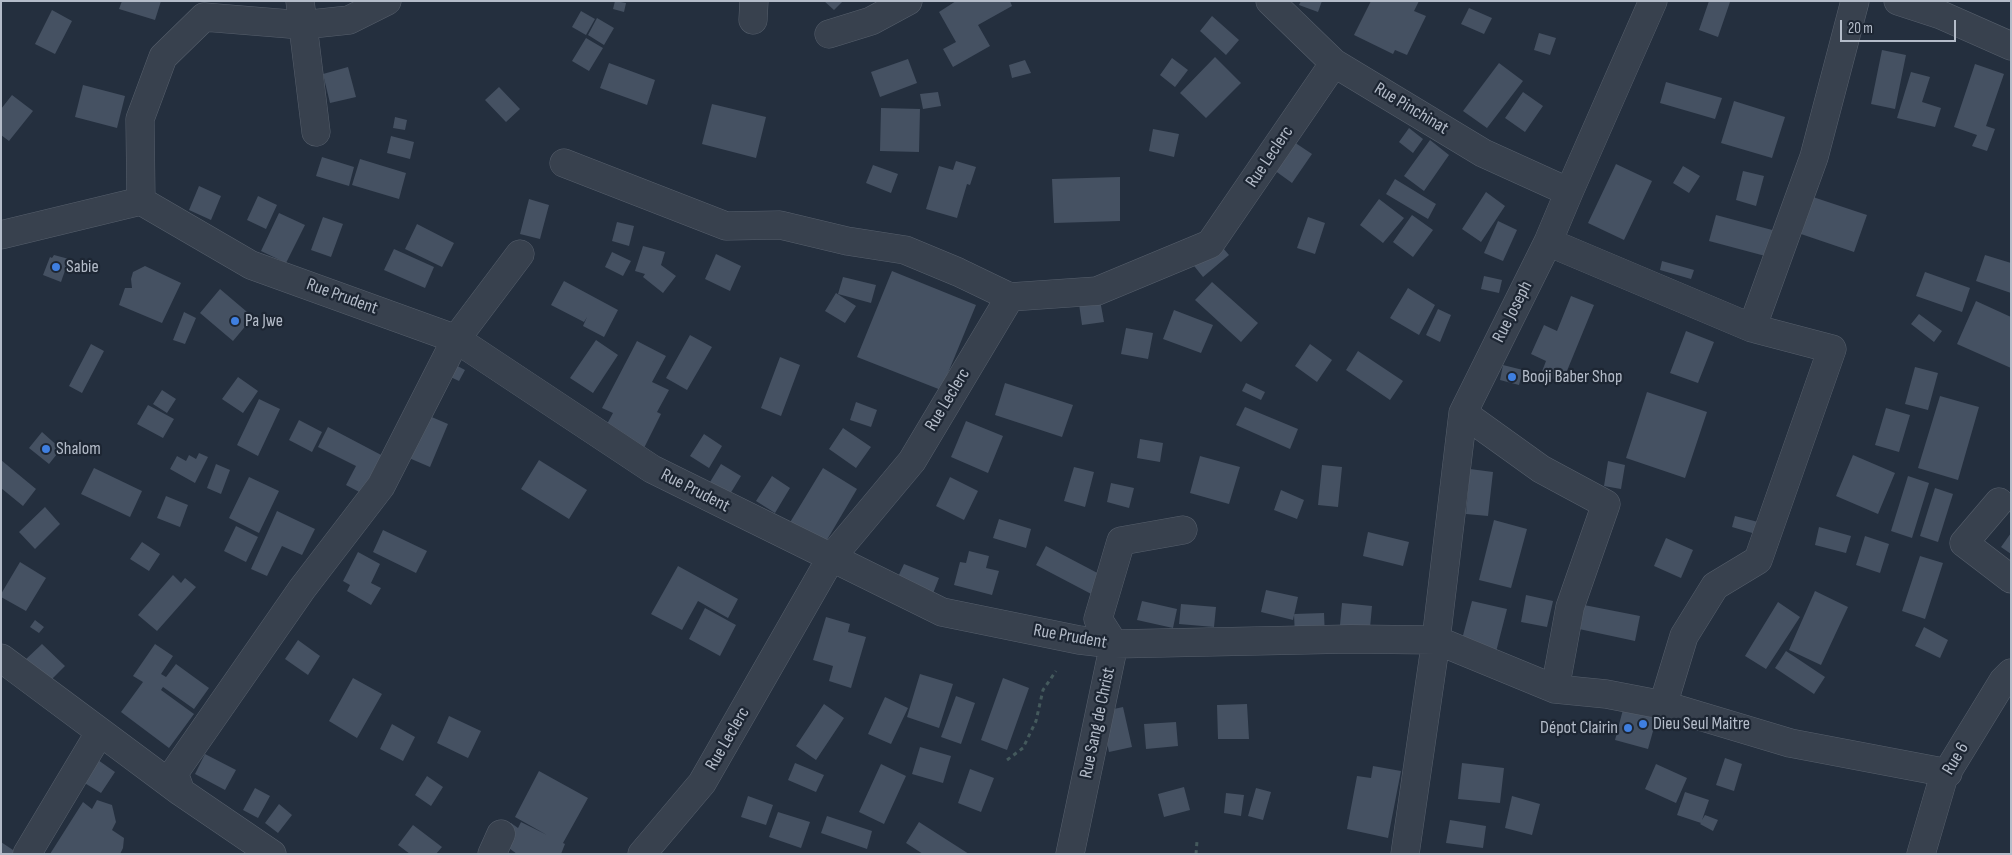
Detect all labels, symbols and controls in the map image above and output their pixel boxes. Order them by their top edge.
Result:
scale bar [1842,10,1958,42]
text: 20 m [1848,19,1873,38]
street label: Rue Pinchinat [1370,78,1452,140]
street label: Rue Leclerc [1242,122,1298,192]
place label: Sabie [66,256,99,278]
marker: Sabie [50,261,62,273]
street label: Rue Prudent [303,274,381,320]
street label: Rue Joseph [1488,278,1538,346]
place label: Pa Jwe [245,310,283,332]
marker: Pa Jwe [229,315,241,327]
street label: Rue Leclerc [921,365,975,435]
place label: Booji Baber Shop [1522,366,1622,388]
marker: Booji Baber Shop [1506,371,1518,383]
place label: Shalom [56,438,101,460]
marker: Shalom [40,443,52,455]
street label: Rue Prudent [657,465,733,517]
street label: Rue Prudent [1032,620,1108,654]
street label: Rue Sang de Christ [1076,666,1120,780]
street label: Rue Leclerc [701,704,755,774]
place label: Dieu Seul Maitre [1653,713,1750,735]
place label: Dépot Clairin [1540,717,1618,739]
marker: Dieu Seul Maitre [1637,718,1649,730]
marker: Dépot Clairin [1622,722,1634,734]
street label: Rue 6 [1938,739,1974,779]

